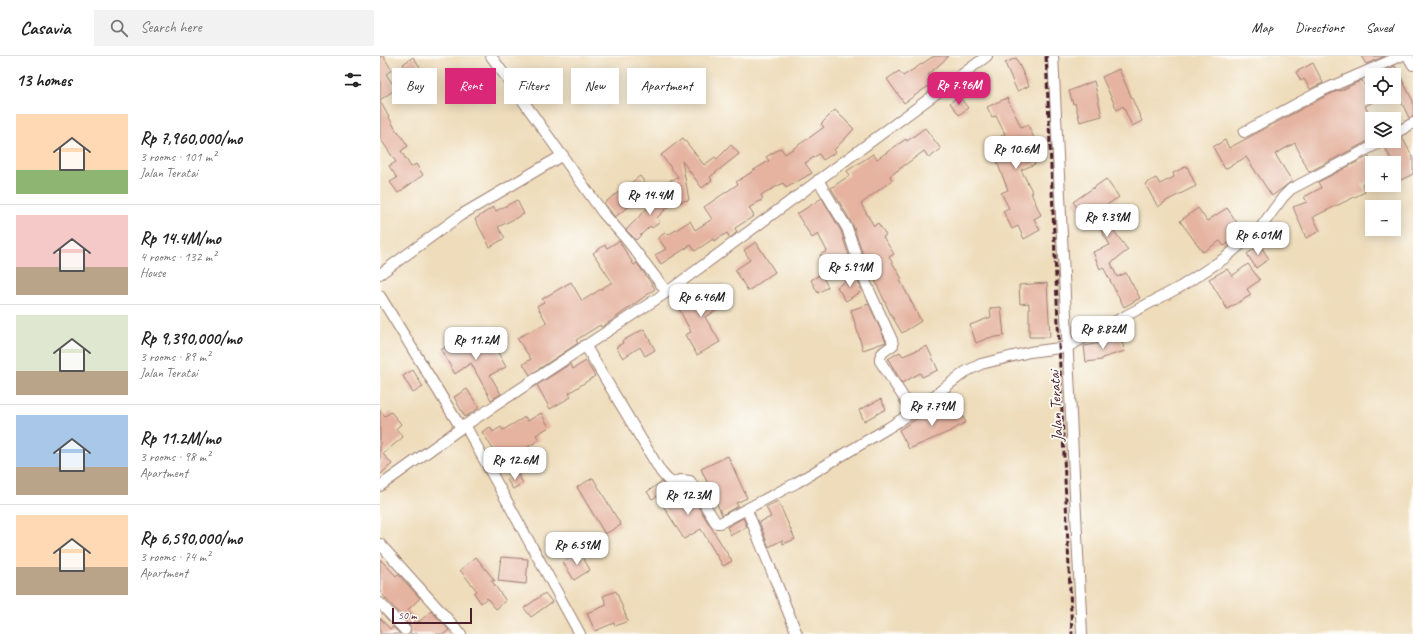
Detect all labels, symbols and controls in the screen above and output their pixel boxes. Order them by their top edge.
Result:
search box [94,10,374,46]
text: Casavia [20,16,70,40]
icon: search [108,17,130,39]
text: Search here [140,18,202,37]
text: Map [1252,19,1273,36]
text: Directions [1295,19,1344,36]
text: Saved [1366,19,1393,36]
chip: Buy [392,68,437,104]
chip: Rent [445,68,496,104]
chip: Filters [504,68,563,104]
chip: New [571,68,619,104]
chip: Apartment [627,68,706,104]
map controls [1365,68,1401,236]
button: locate [1365,68,1401,104]
icon: filters [342,69,364,91]
text: 13 homes [16,70,72,91]
pin: Rp 7.96M [918,72,1000,106]
text: Rp 7.96M [936,77,982,93]
button: layers [1365,112,1401,148]
text: Rp 7,960,000/mo [140,128,242,149]
icon: home [48,130,96,178]
pin: Rp 10.6M [975,136,1057,170]
text: Rp 10.6M [993,141,1039,157]
text: 3 rooms · 101 m² [140,149,216,165]
button: + [1365,156,1401,192]
text: Jalan Teratai [140,165,198,181]
pin: Rp 14.4M [609,182,691,216]
text: Rp 14.4M [628,187,673,203]
button: − [1365,200,1401,236]
pin: Rp 9.39M [1066,204,1148,238]
text: Rp 9.39M [1085,209,1129,225]
pin: Rp 6.01M [1217,222,1299,256]
text: Rp 6.01M [1235,227,1281,243]
text: Rp 14.4M/mo [140,228,221,249]
icon: home [48,231,96,279]
text: 4 rooms · 132 m² [140,249,216,265]
pin: Rp 5.91M [809,254,891,288]
text: Rp 5.91M [828,259,872,275]
text: House [140,265,165,281]
pin: Rp 6.46M [660,284,742,318]
text: Rp 6.46M [678,289,724,305]
pin: Rp 8.82M [1062,316,1144,350]
text: Rp 8.82M [1081,321,1126,337]
pin: Rp 11.2M [435,327,517,361]
text: Rp 9,390,000/mo [140,328,242,349]
icon: home [48,331,96,379]
text: Rp 11.2M [454,332,499,348]
text: 3 rooms · 89 m² [140,349,210,365]
text: Jalan Teratai [140,365,198,381]
street label: Jalan Teratai [1044,368,1068,443]
pin: Rp 7.79M [891,393,973,427]
text: Rp 7.79M [910,398,954,414]
text: Rp 11.2M/mo [140,428,221,449]
icon: home [48,431,96,479]
pin: Rp 12.6M [474,447,556,481]
text: 3 rooms · 98 m² [140,449,210,465]
text: Rp 12.6M [492,452,538,468]
text: Apartment [140,465,188,481]
pin: Rp 12.3M [647,482,729,516]
text: Rp 12.3M [666,487,711,503]
text: Rp 6,590,000/mo [140,528,242,549]
icon: home [48,531,96,579]
pin: Rp 6.59M [536,532,618,566]
text: Rp 6.59M [555,537,599,553]
text: 3 rooms · 74 m² [140,549,210,565]
text: Apartment [140,565,188,581]
scale bar [392,606,472,625]
text: 50 m [398,608,417,622]

